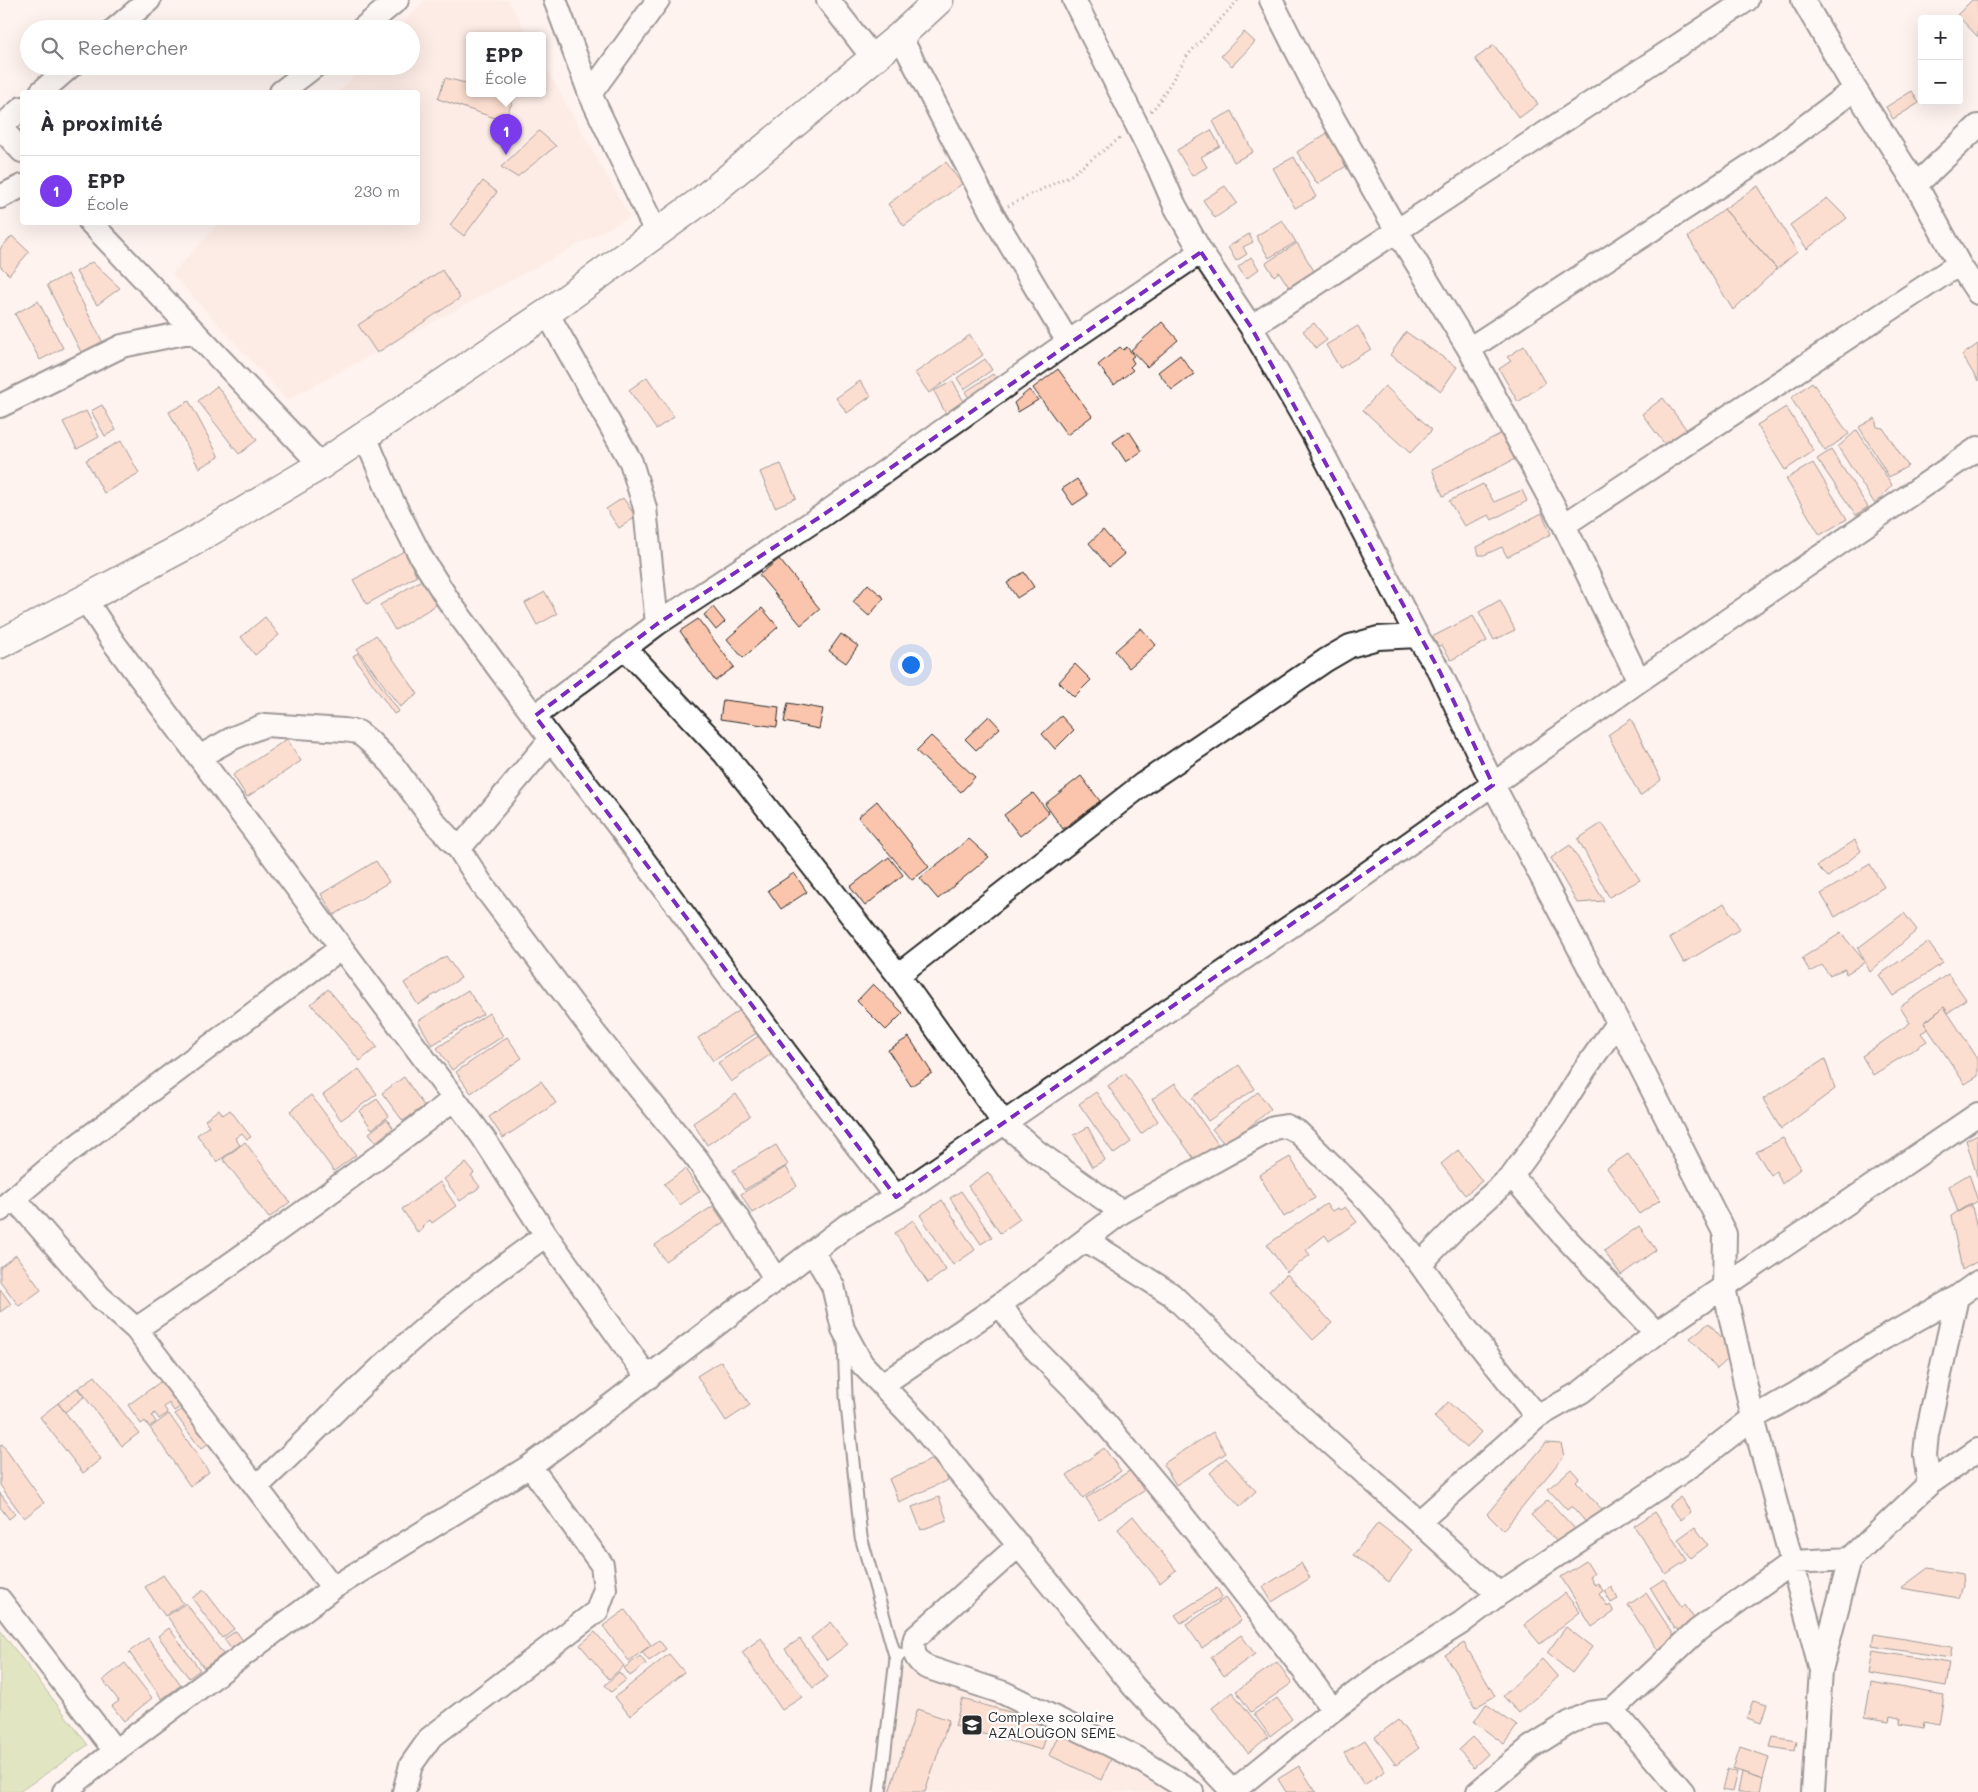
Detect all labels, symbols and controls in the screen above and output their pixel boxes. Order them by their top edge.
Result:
map controls [1918,15,1963,105]
button: + [1918,15,1963,60]
search box [20,20,420,75]
popup [466,32,546,97]
icon: search [38,34,66,62]
text: Rechercher [78,35,188,60]
text: EPP [485,42,523,67]
button: − [1918,60,1963,105]
text: École [485,67,527,88]
text: À proximité [40,109,163,136]
pin: 1 [490,114,522,155]
text: EPP [87,168,125,193]
text: 1 [52,180,60,201]
text: 230 m [354,180,400,201]
text: École [87,193,129,214]
your location [898,652,924,678]
place label: Complexe scolaire AZALOUGON SEME [988,1707,1116,1742]
school or university icon: Complexe scolaire AZALOUGON SEME [960,1713,984,1737]

